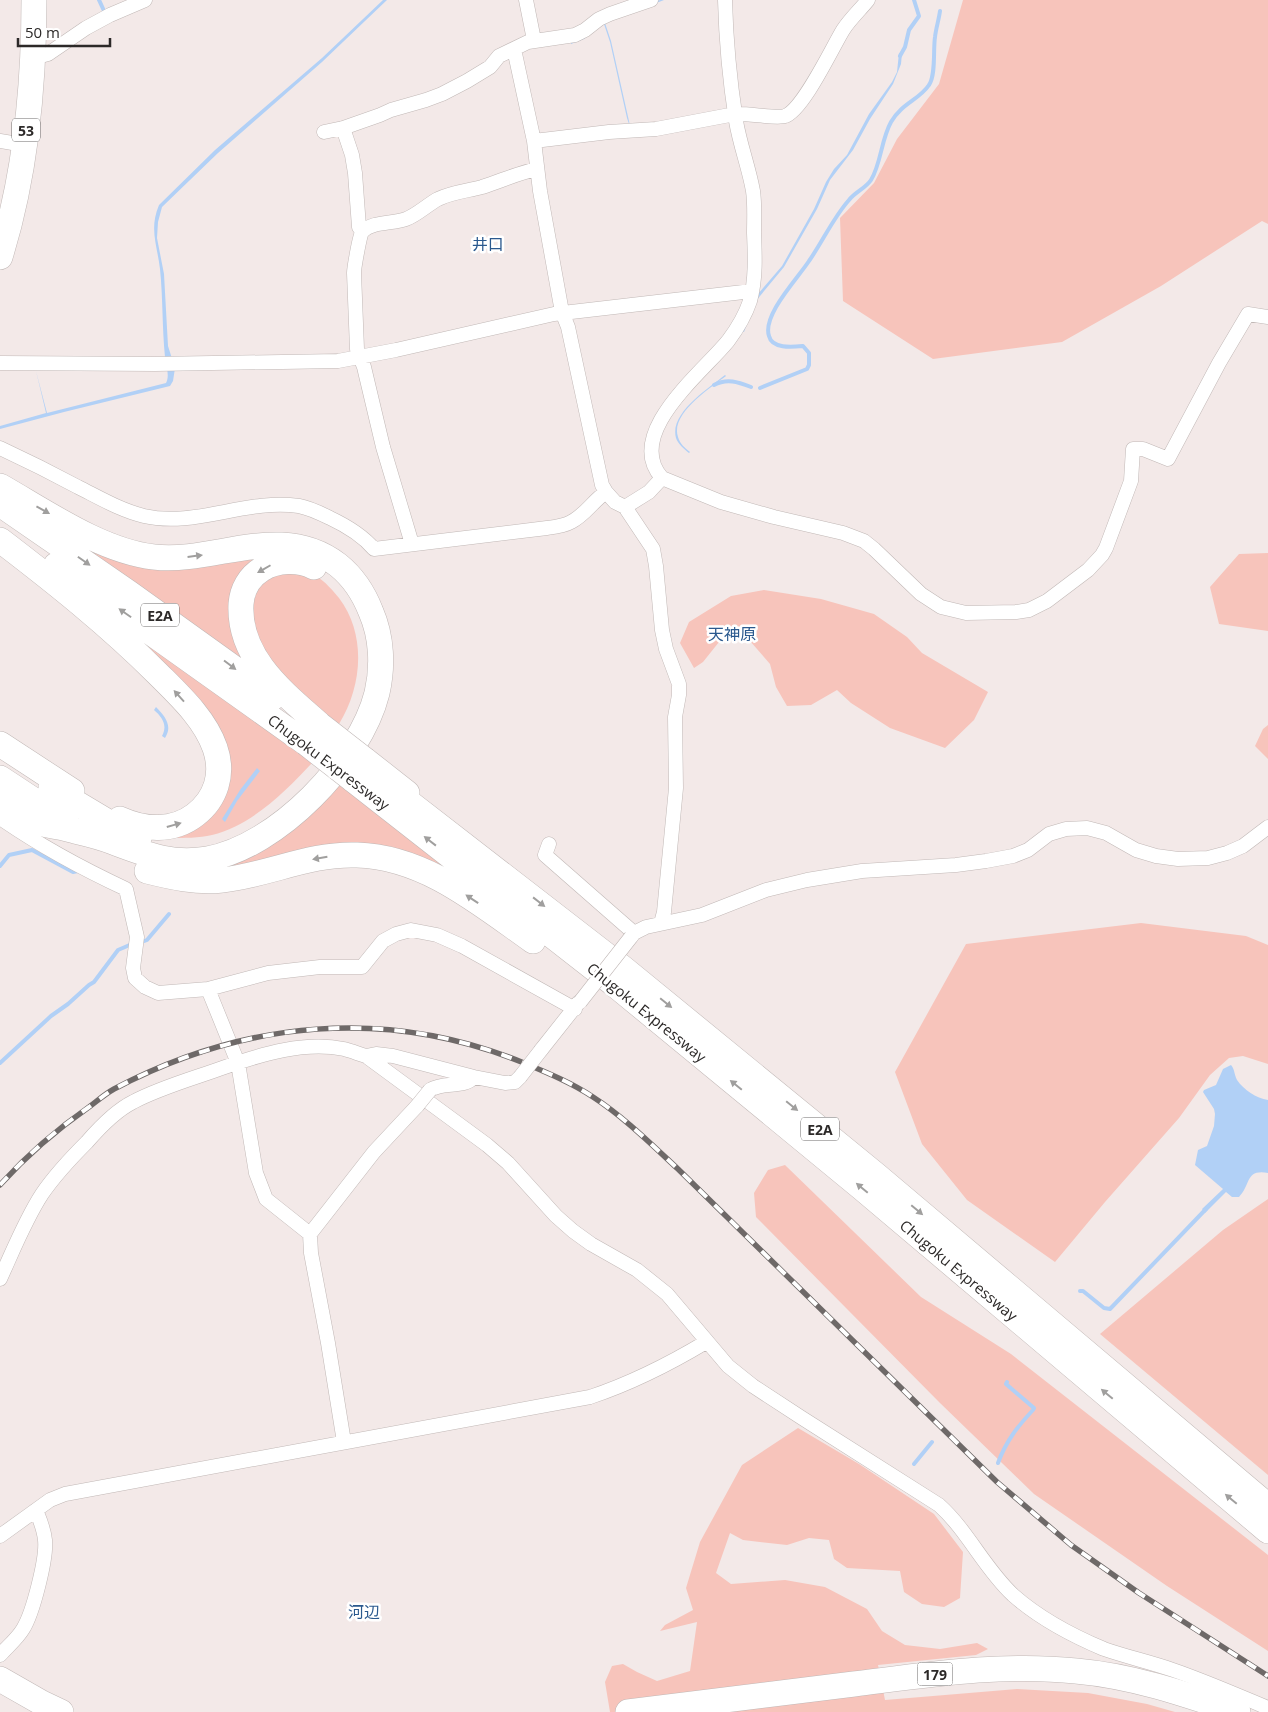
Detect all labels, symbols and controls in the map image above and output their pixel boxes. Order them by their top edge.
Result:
scale bar [18,15,110,47]
text: 50 m [25,22,60,42]
road number: 53 [12,118,40,142]
district label: 井口 [472,233,504,255]
one-way arrow [35,506,50,514]
one-way arrow [187,552,203,560]
one-way arrow [77,556,90,566]
one-way arrow [257,565,271,573]
road number: E2A [141,604,179,626]
one-way arrow [118,608,132,618]
district label: 天神原 [708,623,756,645]
one-way arrow [223,660,236,671]
one-way arrow [173,691,185,703]
street label: Chugoku Expressway [264,710,394,815]
one-way arrow [167,820,182,828]
one-way arrow [424,835,437,846]
one-way arrow [311,855,327,863]
one-way arrow [465,894,479,904]
one-way arrow [532,897,546,907]
street label: Chugoku Expressway [583,958,711,1067]
one-way arrow [659,998,672,1009]
one-way arrow [730,1080,743,1091]
one-way arrow [785,1101,798,1112]
road number: E2A [801,1118,839,1140]
one-way arrow [856,1183,869,1194]
one-way arrow [910,1204,923,1215]
street label: Chugoku Expressway [896,1215,1022,1325]
one-way arrow [1101,1389,1113,1400]
one-way arrow [1225,1494,1238,1505]
district label: 河辺 [348,1601,380,1623]
road number: 179 [918,1662,952,1686]

